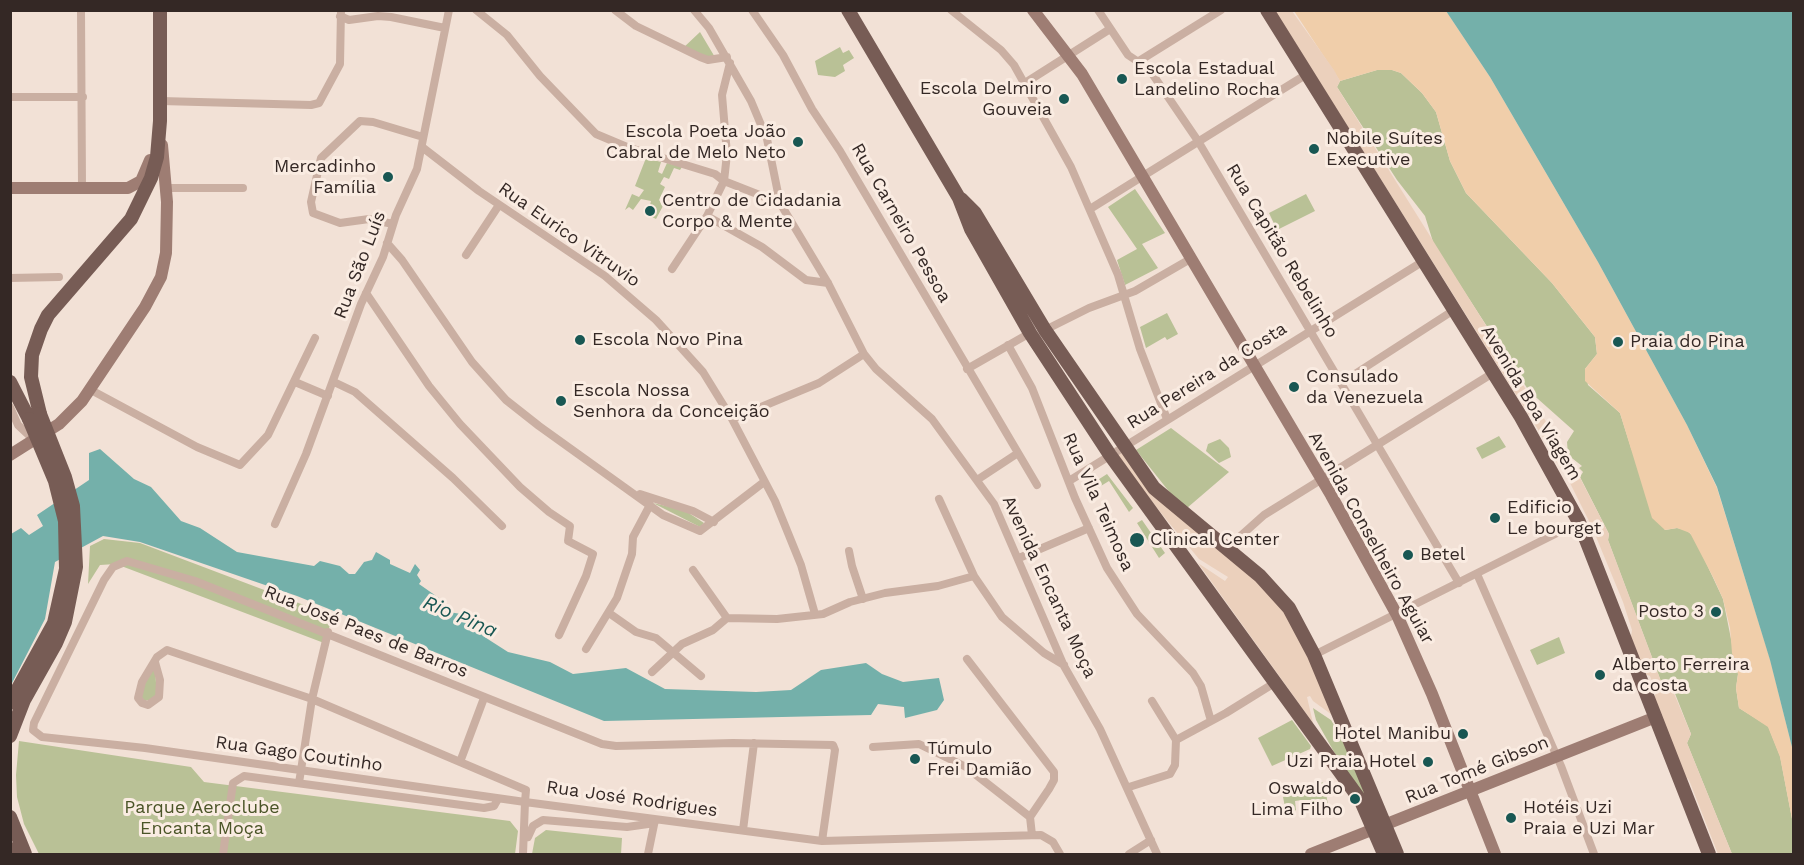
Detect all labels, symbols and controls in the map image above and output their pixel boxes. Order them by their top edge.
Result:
place label: Escola Estadual Landelino Rocha [1134,58,1280,100]
marker: Escola Estadual Landelino Rocha [1115,72,1129,86]
place label: Escola Delmiro Gouveia [920,78,1052,121]
marker: Escola Delmiro Gouveia [1057,92,1071,106]
place label: Escola Poeta João Cabral de Melo Neto [606,121,786,164]
place label: Nobile Suítes Executive [1326,128,1443,170]
marker: Escola Poeta João Cabral de Melo Neto [791,135,805,149]
street label: Rua Carneiro Pessoa [847,139,955,307]
marker: Nobile Suítes Executive [1307,142,1321,156]
place label: Mercadinho Família [274,156,376,198]
street label: Rua Capitão Rebelinho [1221,160,1343,342]
marker: Mercadinho Família [381,170,395,184]
street label: Rua Eurico Vitruvio [494,178,644,292]
place label: Centro de Cidadania Corpo & Mente [662,190,841,232]
marker: Centro de Cidadania Corpo & Mente [643,204,657,218]
street label: Rua São Luís [330,208,390,322]
street label: Rua Pereira da Costa [1123,318,1291,434]
street label: Avenida Boa Viagem [1476,321,1586,485]
place label: Escola Novo Pina [592,329,743,351]
place label: Praia do Pina [1630,331,1745,353]
marker: Escola Novo Pina [573,333,587,347]
marker: Praia do Pina [1611,335,1625,349]
place label: Consulado da Venezuela [1306,366,1423,409]
place label: Escola Nossa Senhora da Conceição [573,380,770,422]
marker: Consulado da Venezuela [1287,380,1301,394]
marker: Escola Nossa Senhora da Conceição [554,394,568,408]
street label: Avenida Conselheiro Aguiar [1304,428,1438,648]
street label: Rua Vila Teimosa [1058,429,1138,575]
street label: Avenida Encanta Moça [997,492,1101,682]
place label: Edificio Le bourget [1507,497,1601,540]
marker: Edificio Le bourget [1488,511,1502,525]
place label: Clinical Center [1150,529,1280,551]
marker: Clinical Center [1128,531,1146,549]
place label: Betel [1420,544,1465,566]
marker: Betel [1401,548,1415,562]
street label: Rua José Paes de Barros [261,581,471,683]
water label: Rio Pina [419,591,501,643]
place label: Posto 3 [1638,601,1704,623]
marker: Posto 3 [1709,605,1723,619]
place label: Alberto Ferreira da costa [1612,654,1750,696]
marker: Alberto Ferreira da costa [1593,668,1607,682]
place label: Hotel Manibu [1334,723,1451,745]
marker: Hotel Manibu [1456,727,1470,741]
street label: Rua Tomé Gibson [1402,731,1552,809]
street label: Rua Gago Coutinho [214,732,384,776]
place label: Túmulo Frei Damião [927,738,1032,780]
place label: Uzi Praia Hotel [1286,751,1416,773]
marker: Túmulo Frei Damião [908,752,922,766]
marker: Uzi Praia Hotel [1421,755,1435,769]
street label: Rua José Rodrigues [545,776,719,822]
place label: Oswaldo Lima Filho [1251,778,1343,820]
marker: Oswaldo Lima Filho [1348,792,1362,806]
park label: Parque Aeroclube Encanta Moça [124,797,280,840]
place label: Hotéis Uzi Praia e Uzi Mar [1523,797,1655,840]
marker: Hotéis Uzi Praia e Uzi Mar [1504,811,1518,825]

